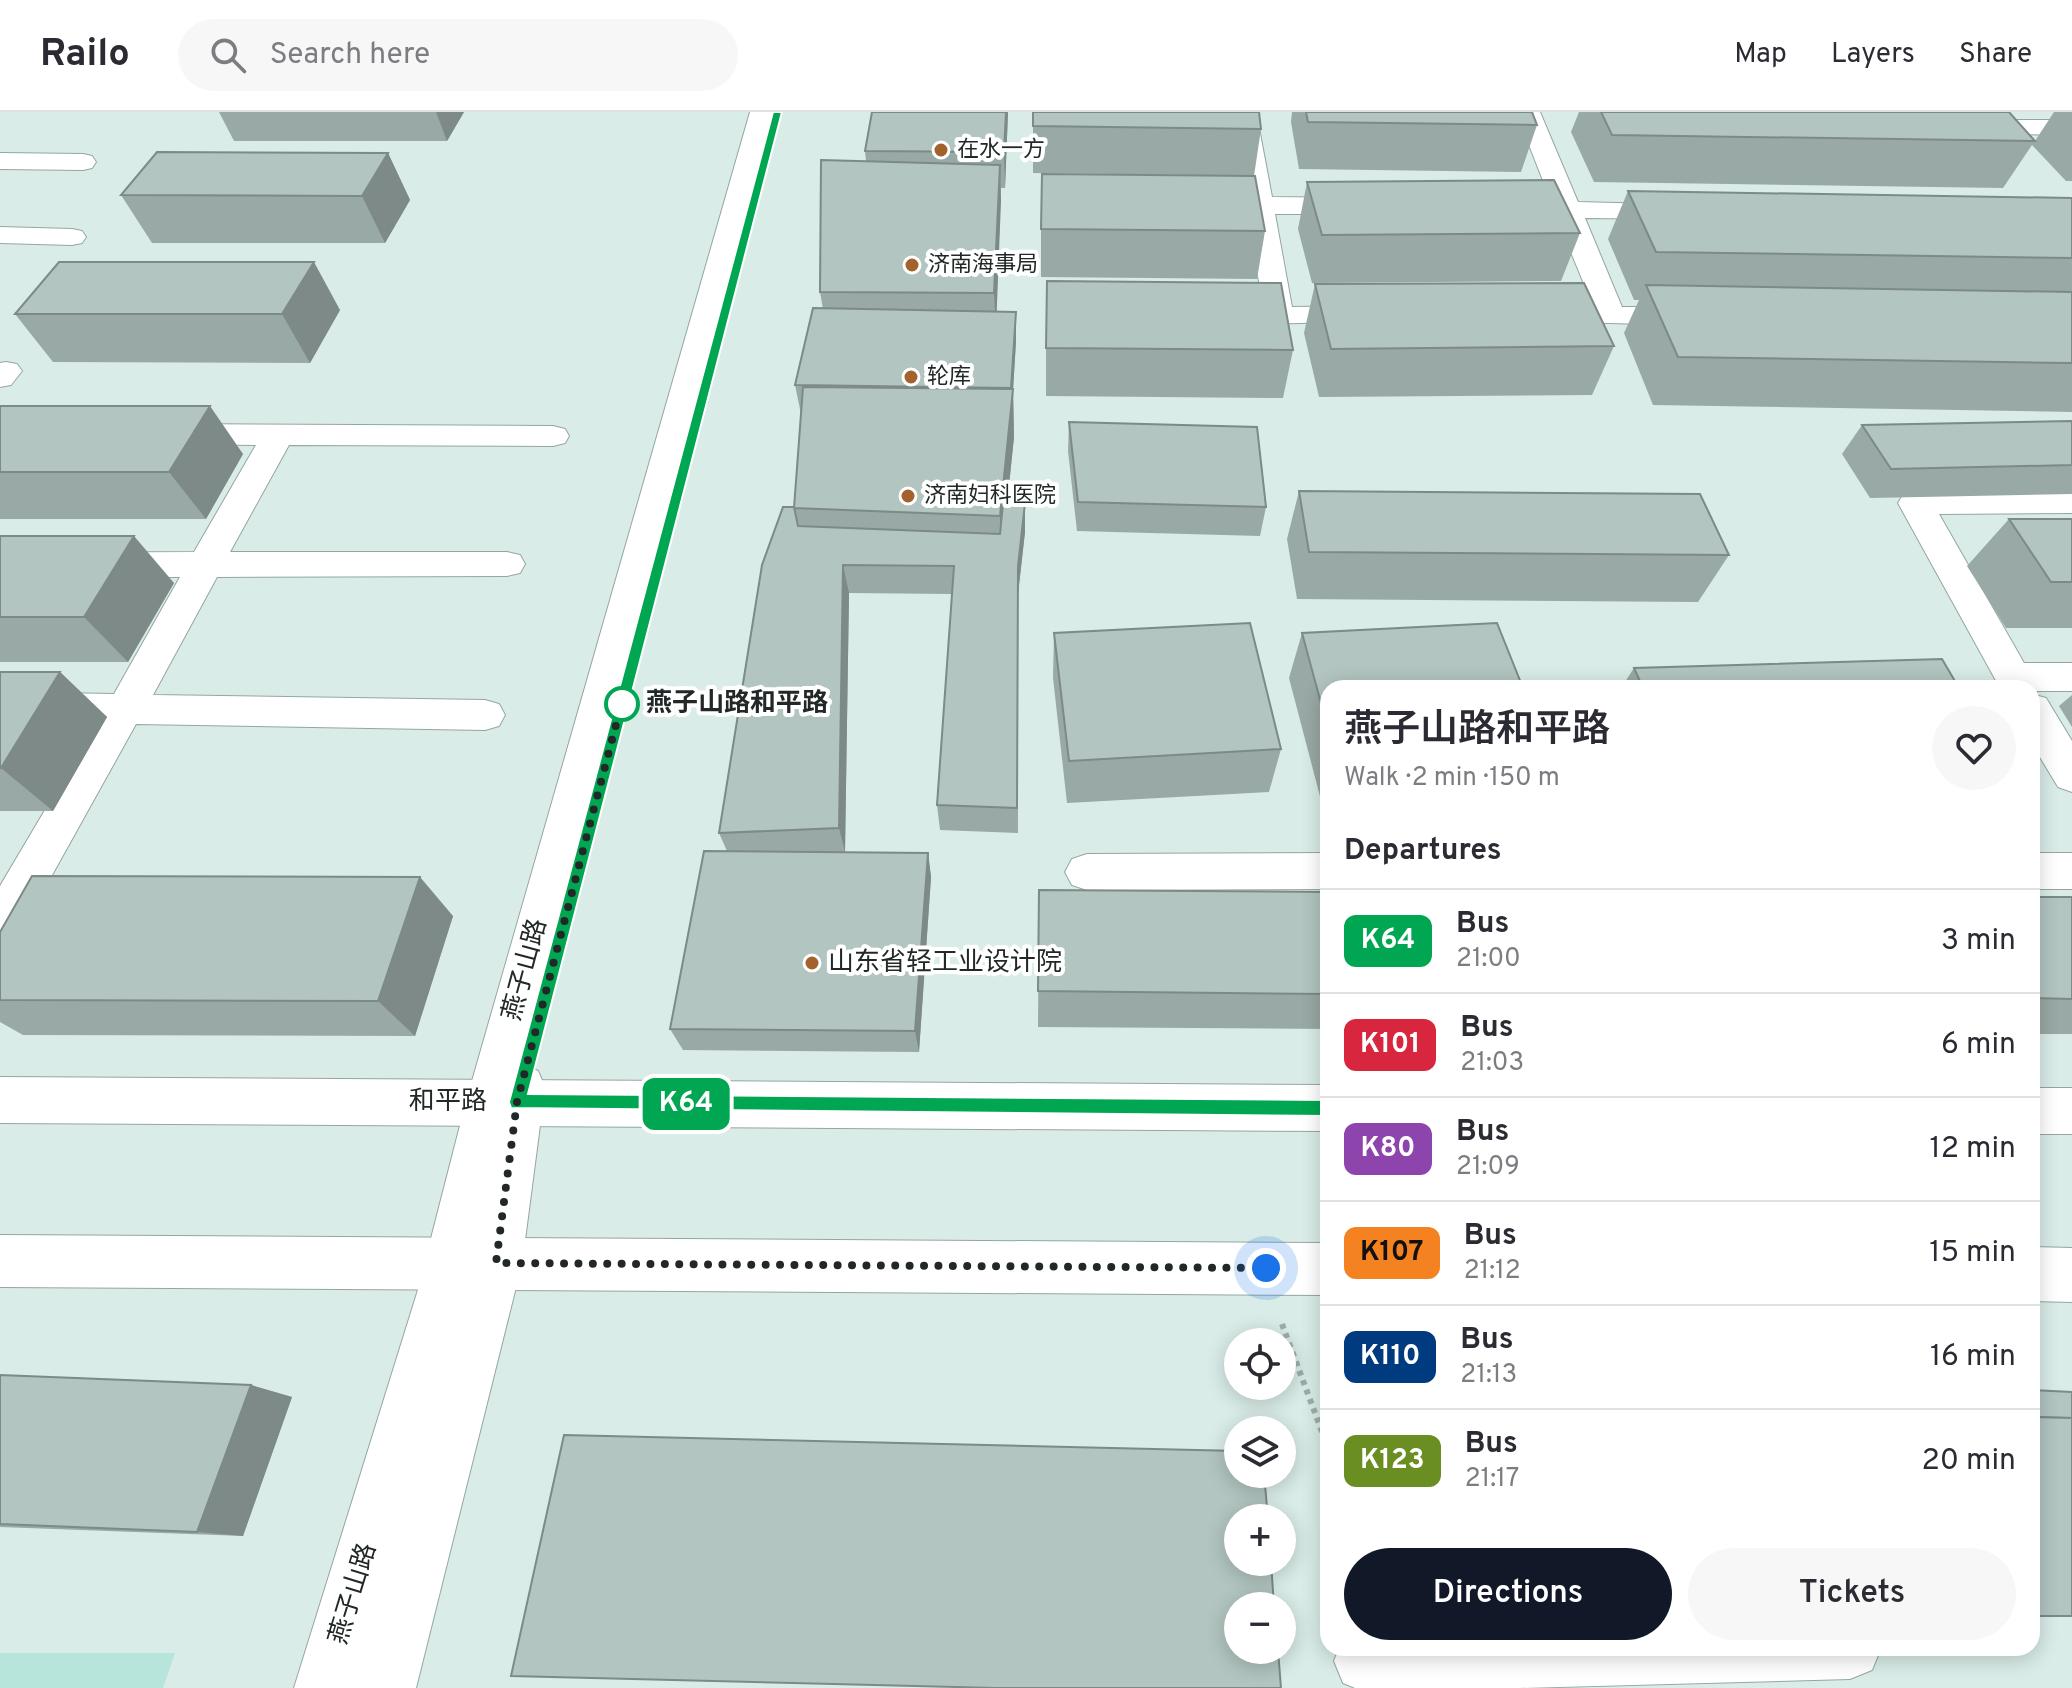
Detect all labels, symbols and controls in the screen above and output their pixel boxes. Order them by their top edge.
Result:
search box [178,19,738,91]
text: Railo [40,31,130,80]
icon: search [206,33,250,77]
text: Search here [270,37,430,74]
text: Map [1734,37,1787,73]
text: Layers [1831,37,1915,73]
text: Share [1959,37,2032,73]
place label: 在水一方 [957,137,1045,164]
marker: 在水一方 [932,141,950,159]
place label: 济南海事局 [928,252,1038,279]
marker: 济南海事局 [903,256,921,274]
place label: 轮库 [927,364,971,391]
marker: 轮库 [902,368,920,386]
place label: 济南妇科医院 [924,483,1056,510]
marker: 济南妇科医院 [899,487,917,505]
marker: 燕子山路和平路 [605,687,639,721]
place label: 燕子山路和平路 [646,688,828,721]
button: heart [1932,706,2016,790]
text: 燕子山路和平路 [1344,707,1610,756]
text: Walk · 2 min · 150 m [1344,762,1560,795]
text: Departures [1344,833,1502,870]
text: Bus [1456,906,1509,943]
street label: 燕子山路 [497,915,555,1025]
text: K64 [1361,923,1415,959]
text: 3 min [1941,923,2016,960]
text: 21:00 [1456,943,1521,976]
place label: 山东省轻工业设计院 [828,947,1062,980]
marker: 山东省轻工业设计院 [803,954,821,972]
text: Bus [1460,1010,1514,1047]
text: K101 [1360,1027,1420,1063]
text: 6 min [1941,1027,2016,1064]
text: 21:03 [1460,1047,1524,1080]
line badge: K64 [640,1078,732,1130]
street label: 和平路 [409,1086,487,1119]
text: K64 [659,1086,713,1122]
text: Bus [1456,1114,1509,1151]
text: K80 [1361,1131,1415,1167]
text: 12 min [1929,1131,2016,1168]
text: 21:09 [1456,1151,1520,1184]
text: Bus [1464,1218,1517,1255]
text: K107 [1360,1235,1424,1271]
text: 15 min [1929,1235,2016,1272]
your location [1246,1248,1286,1288]
text: 21:12 [1464,1255,1521,1288]
text: Bus [1460,1322,1514,1359]
map controls [1224,1328,1296,1664]
button: locate [1224,1328,1296,1400]
text: K110 [1360,1339,1420,1375]
text: 16 min [1930,1339,2016,1376]
text: 21:13 [1460,1359,1517,1392]
button: layers [1224,1416,1296,1488]
text: Bus [1465,1426,1518,1463]
text: K123 [1360,1443,1425,1479]
text: 20 min [1921,1443,2016,1480]
text: 21:17 [1465,1463,1519,1496]
button: + [1224,1504,1296,1576]
street label: 燕子山路 [323,1539,385,1649]
button: Directions [1344,1548,1672,1640]
button: Tickets [1688,1548,2016,1640]
button: − [1224,1592,1296,1664]

